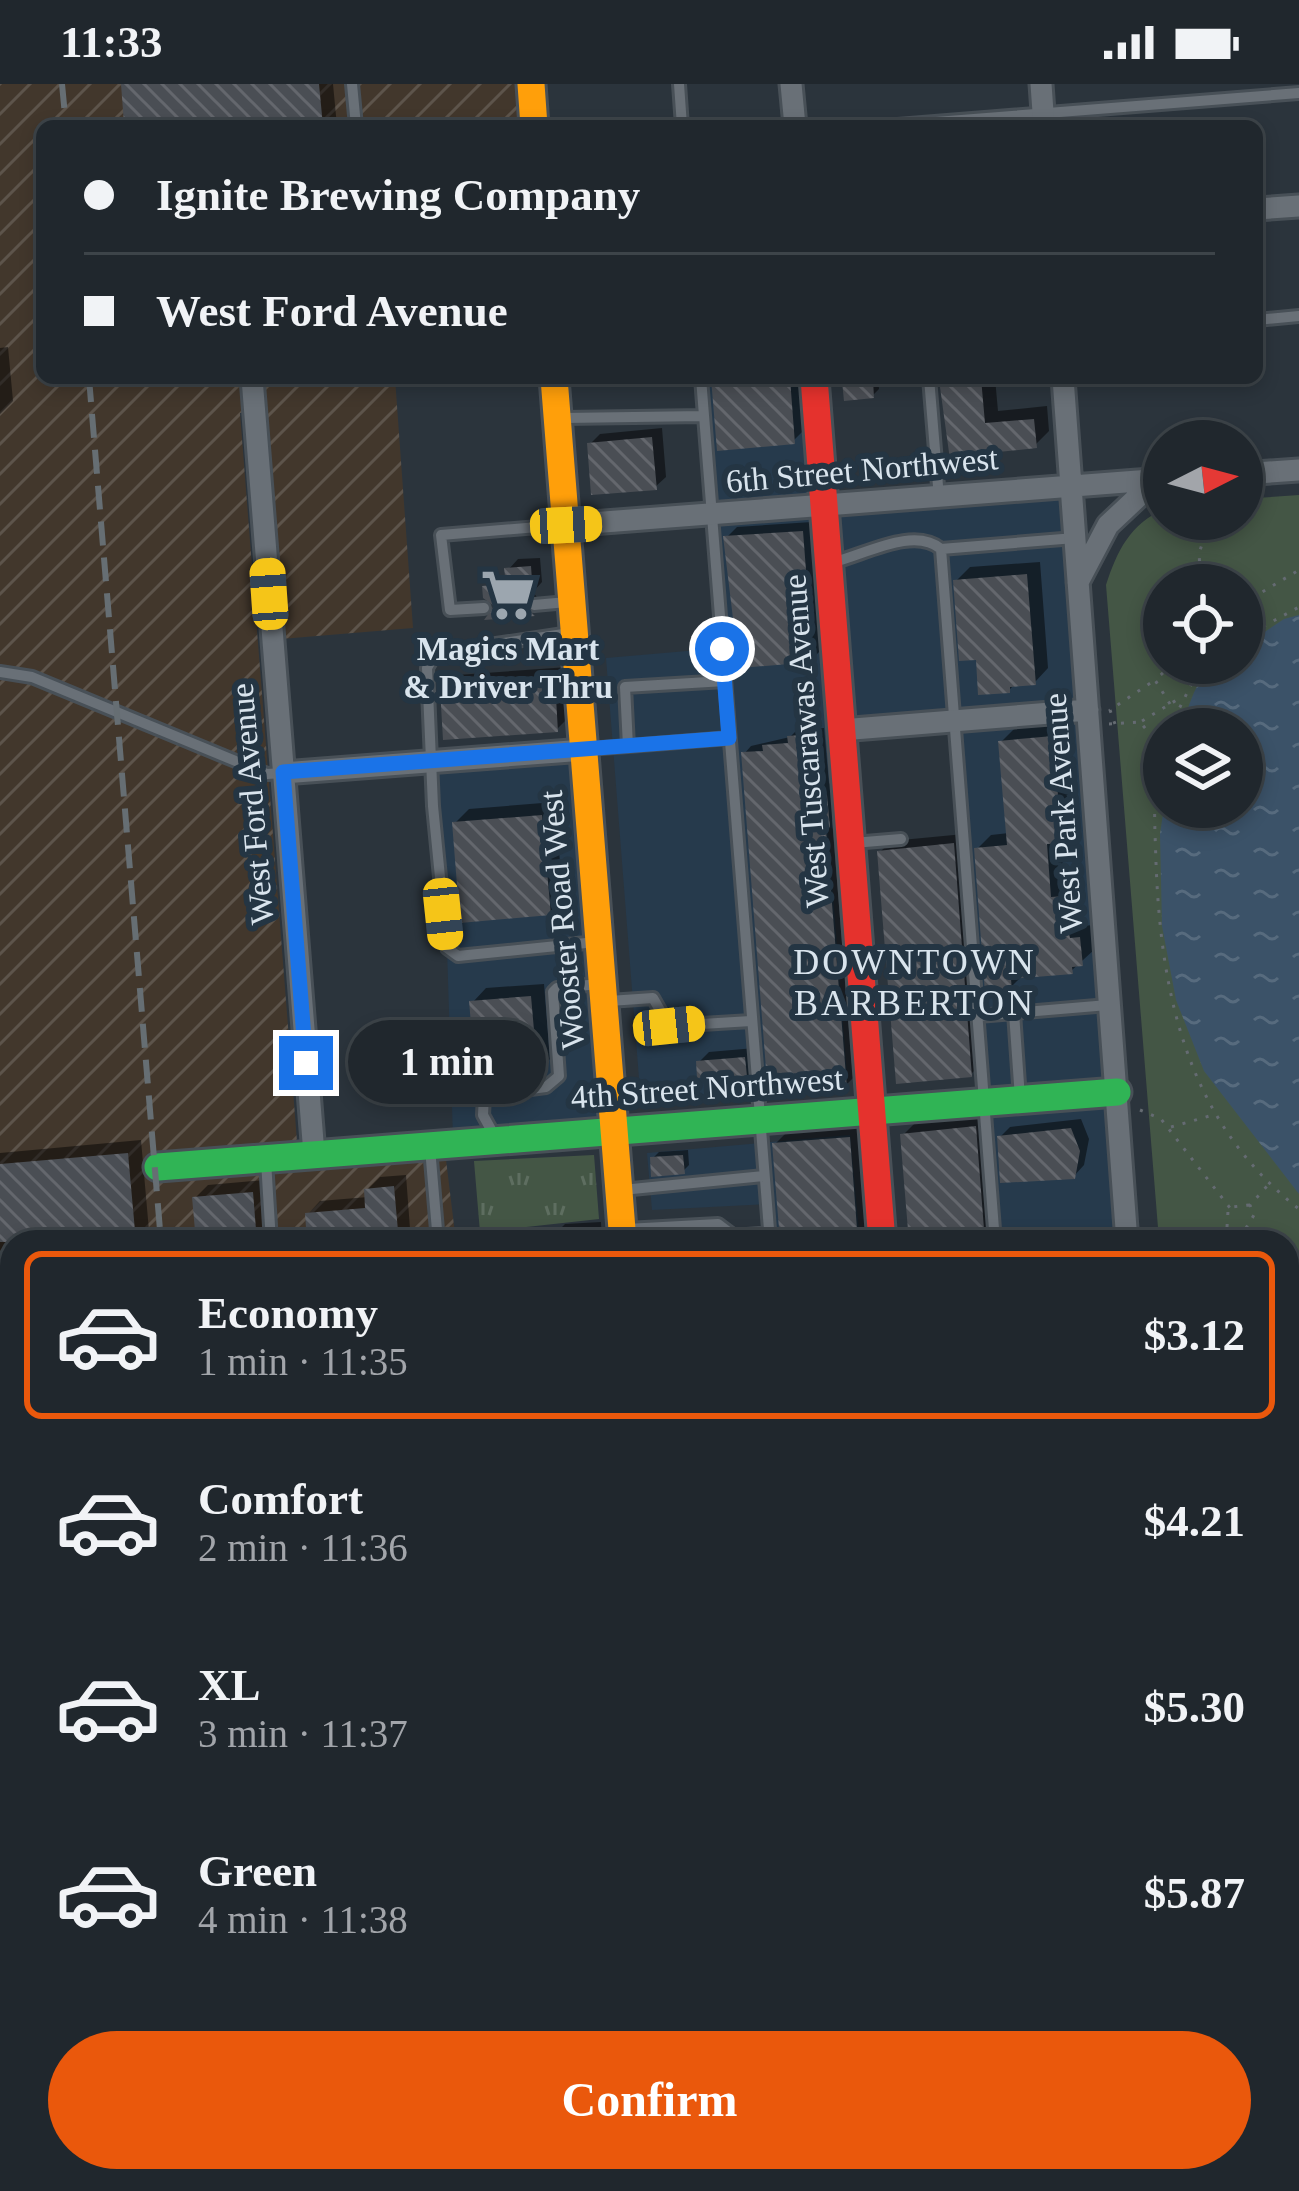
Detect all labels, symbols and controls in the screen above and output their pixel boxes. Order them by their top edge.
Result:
text: 11:33 [60,17,163,67]
text: Ignite Brewing Company [156,170,640,220]
text: West Ford Avenue [156,286,508,336]
north arrow [1143,420,1263,540]
map controls [1143,420,1263,828]
street label: 6th Street Northwest [724,440,1000,500]
car [529,505,603,545]
car [249,557,289,631]
button: locate [1143,564,1263,684]
supermarket icon: Magics Mart & Driver Thru [479,566,537,624]
street label: West Tuscarawas Avenue [776,573,836,909]
route start [695,622,749,676]
place label: Magics Mart & Driver Thru [403,631,613,705]
street label: West Ford Avenue [224,682,280,926]
street label: West Park Avenue [1037,692,1089,934]
button: layers [1143,708,1263,828]
street label: Wooster Road West [533,789,591,1051]
car [421,876,465,952]
district label: DOWNTOWN BARBERTON [793,942,1037,1023]
car [631,1004,707,1048]
callout: 1 min [348,1021,546,1105]
route end [279,1036,333,1090]
text: 1 min [400,1040,494,1083]
street label: 4th Street Northwest [570,1061,844,1115]
icon: car [54,1281,162,1389]
text: Economy [198,1288,378,1338]
text: $3.12 [1144,1310,1245,1360]
text: 1 min · 11:35 [198,1340,408,1383]
icon: car [54,1467,162,1575]
text: Comfort [198,1474,363,1524]
text: $4.21 [1144,1496,1245,1546]
text: 2 min · 11:36 [198,1526,408,1569]
icon: car [54,1653,162,1761]
text: XL [198,1660,261,1710]
text: $5.30 [1144,1682,1245,1732]
text: 3 min · 11:37 [198,1712,408,1755]
icon: car [54,1839,162,1947]
text: Green [198,1846,317,1896]
text: $5.87 [1144,1868,1245,1918]
text: 4 min · 11:38 [198,1898,408,1941]
button: Confirm [48,2031,1251,2169]

